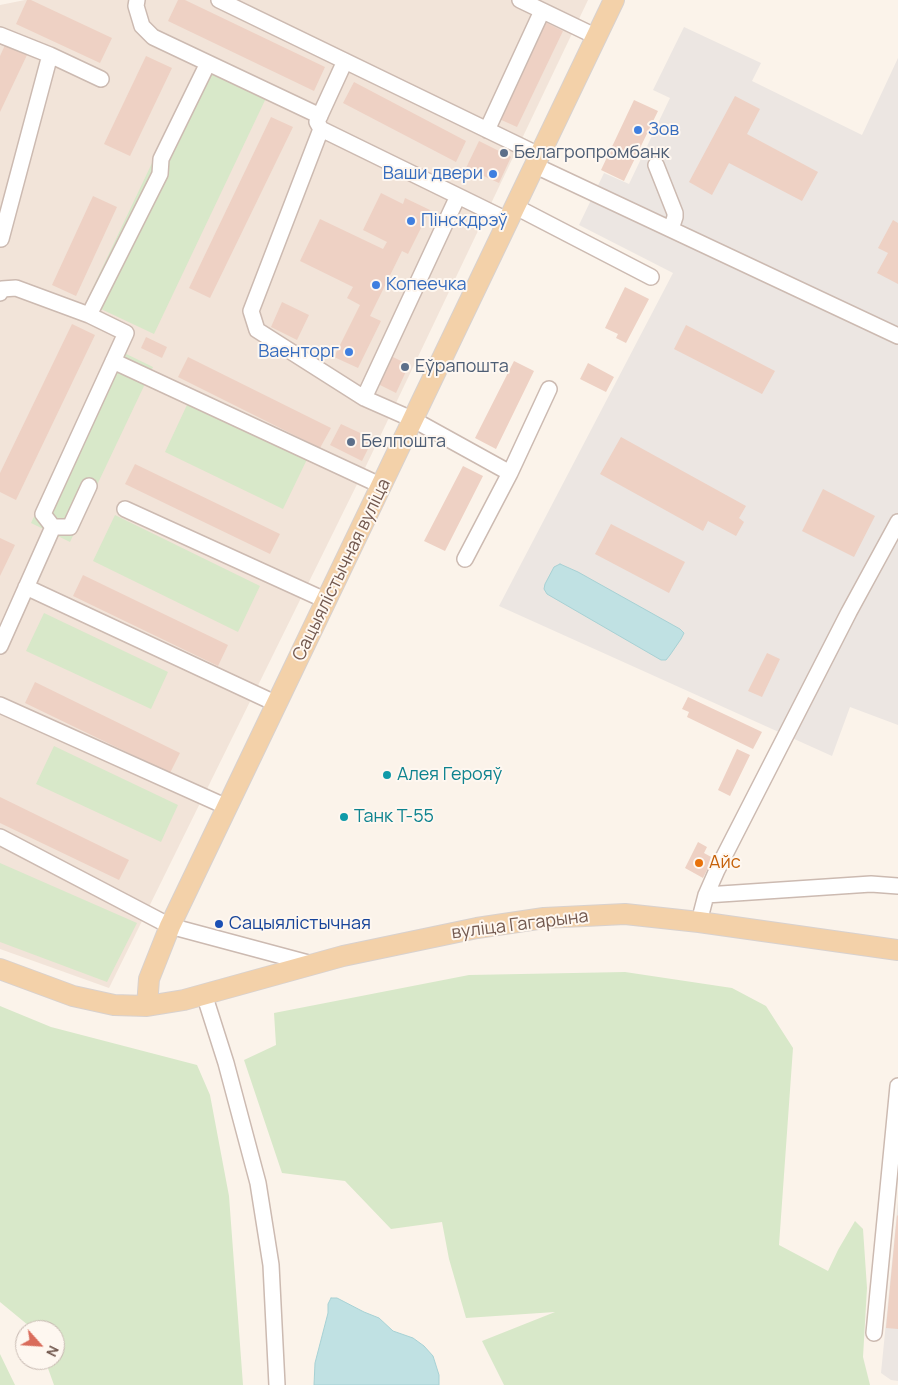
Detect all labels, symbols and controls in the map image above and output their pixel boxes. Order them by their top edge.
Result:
place label: Зов [648,119,679,141]
marker: Зов [632,124,644,136]
place label: Белагропромбанк [514,142,669,164]
marker: Белагропромбанк [498,147,510,159]
place label: Ваши двери [383,163,483,185]
marker: Ваши двери [487,168,499,180]
place label: Пінскдрэў [421,210,508,232]
marker: Пінскдрэў [405,215,417,227]
place label: Копеечка [386,274,467,296]
marker: Копеечка [370,279,382,291]
place label: Ваенторг [258,341,339,363]
marker: Ваенторг [343,346,355,358]
place label: Еўрапошта [415,356,509,378]
marker: Еўрапошта [399,361,411,373]
place label: Белпошта [361,431,446,453]
marker: Белпошта [345,436,357,448]
street label: Сацыялістычная вуліца [288,475,396,665]
place label: Алея Герояў [397,764,502,786]
marker: Алея Герояў [381,769,393,781]
place label: Танк Т-55 [354,806,434,828]
marker: Танк Т-55 [338,811,350,823]
place label: Айс [709,852,741,874]
marker: Айс [693,857,705,869]
street label: вуліца Гагарына [450,906,590,944]
place label: Сацыялістычная [229,913,371,935]
marker: Сацыялістычная [213,918,225,930]
north arrow [15,1320,65,1370]
text: N [42,1343,64,1360]

